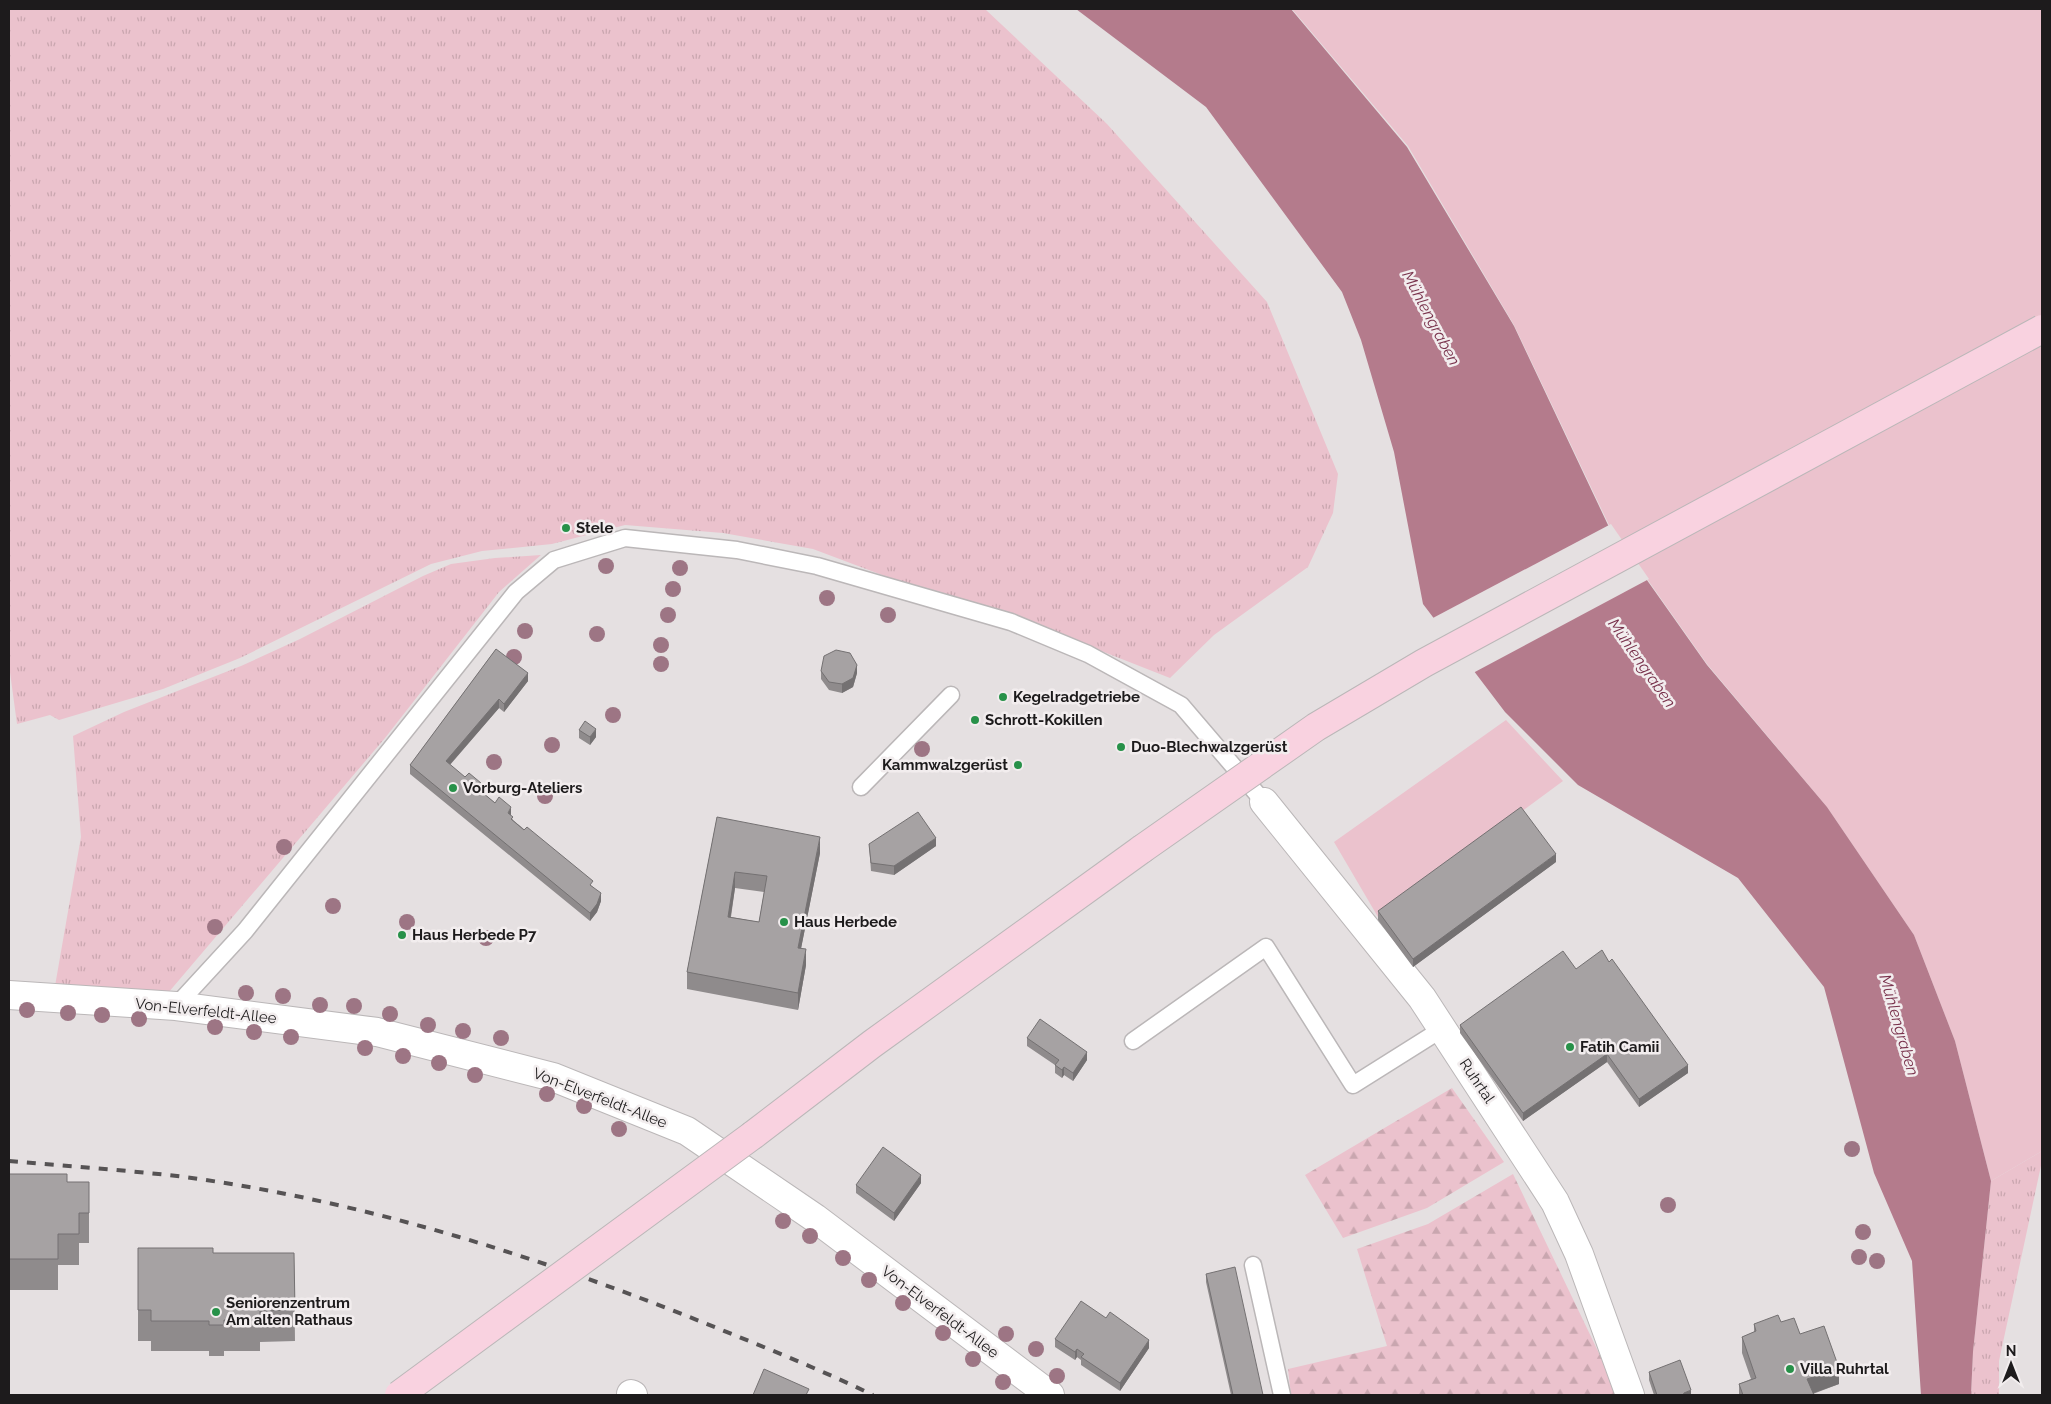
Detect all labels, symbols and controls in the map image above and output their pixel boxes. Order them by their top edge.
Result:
water label: Mühlengraben [1398,267,1464,369]
place label: Stele [576,519,613,537]
marker: Stele [560,522,572,534]
water label: Mühlengraben [1604,615,1680,711]
place label: Kegelradgetriebe [1013,688,1140,706]
marker: Kegelradgetriebe [997,691,1009,703]
place label: Schrott-Kokillen [985,711,1103,729]
marker: Schrott-Kokillen [969,714,981,726]
place label: Duo-Blechwalzgerüst [1131,738,1288,756]
marker: Duo-Blechwalzgerüst [1115,741,1127,753]
place label: Kammwalzgerüst [882,756,1008,774]
marker: Kammwalzgerüst [1012,759,1024,771]
place label: Vorburg-Ateliers [463,779,582,797]
marker: Vorburg-Ateliers [447,782,459,794]
place label: Haus Herbede [794,913,897,931]
marker: Haus Herbede [778,916,790,928]
place label: Haus Herbede P7 [412,926,537,944]
marker: Haus Herbede P7 [396,929,408,941]
water label: Mühlengraben [1875,972,1923,1078]
street label: Von-Elverfeldt-Allee [134,995,278,1027]
place label: Fatih Camii [1580,1038,1659,1056]
marker: Fatih Camii [1564,1041,1576,1053]
street label: Ruhrtal [1456,1055,1499,1107]
street label: Von-Elverfeldt-Allee [530,1064,670,1132]
street label: Von-Elverfeldt-Allee [878,1262,1002,1362]
place label: Seniorenzentrum Am alten Rathaus [226,1294,353,1329]
marker: Seniorenzentrum Am alten Rathaus [210,1306,222,1318]
north arrow [1986,1339,2036,1389]
text: N [2006,1343,2016,1359]
place label: Villa Ruhrtal [1800,1360,1889,1378]
marker: Villa Ruhrtal [1784,1363,1796,1375]

